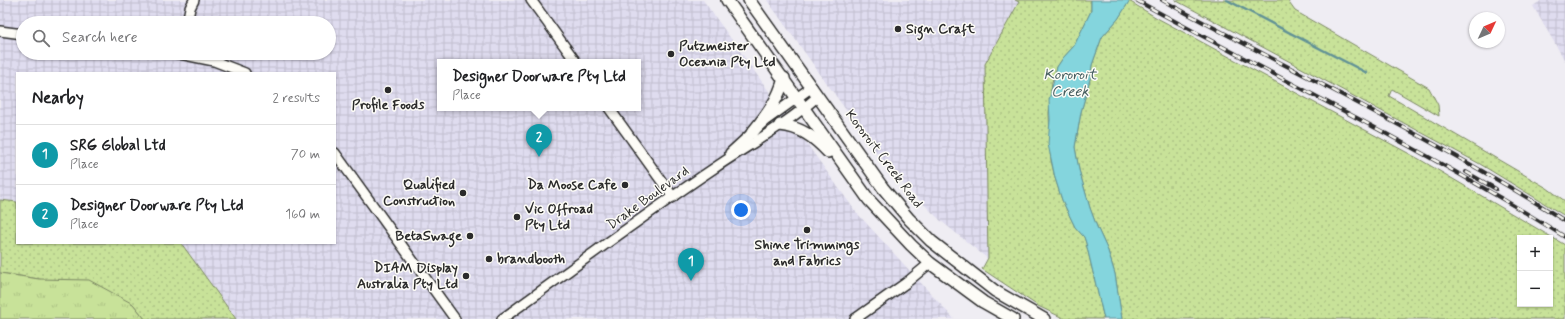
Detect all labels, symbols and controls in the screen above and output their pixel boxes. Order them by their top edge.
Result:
north arrow [1469,12,1505,48]
search box [16,16,336,60]
place label: Sign Craft [906,20,976,41]
marker: Sign Craft [893,24,903,34]
icon: search [30,27,52,49]
text: Search here [62,28,138,48]
place label: Putzmeister Oceania Pty Ltd [679,37,775,71]
marker: Putzmeister Oceania Pty Ltd [666,49,676,59]
popup [437,59,641,111]
water label: Kororoit Creek [1043,65,1098,102]
text: Designer Doorware Pty Ltd [452,67,626,87]
marker: Profile Foods [383,85,393,95]
text: Nearby [32,87,84,109]
text: Place [452,87,481,104]
text: 2 results [273,90,320,107]
place label: Profile Foods [352,96,425,114]
street label: Kororoit Creek Road [841,106,927,212]
pin: 2 [526,124,552,157]
text: SRG Global Ltd [70,136,166,156]
text: 1 [42,146,48,163]
text: 70 m [291,146,320,163]
text: Place [70,156,99,173]
street label: Drake Boulevard [603,162,693,234]
place label: Qualified Construction [383,176,455,210]
place label: Da Moose Cafe [527,176,617,194]
marker: Da Moose Cafe [620,180,630,190]
marker: Qualified Construction [458,188,468,198]
text: Designer Doorware Pty Ltd [70,196,244,216]
place label: Vic Offroad Pty Ltd [525,200,593,234]
your location [731,200,751,220]
text: 2 [42,206,48,223]
text: 160 m [285,206,320,223]
marker: Vic Offroad Pty Ltd [512,212,522,222]
text: Place [70,216,99,233]
marker: Shine Trimmings and Fabrics [802,225,812,235]
place label: BetaSwage [395,227,462,248]
marker: BetaSwage [465,231,475,241]
map controls [1517,235,1553,307]
button: + [1517,235,1553,271]
place label: Shine Trimmings and Fabrics [755,236,860,270]
pin: 1 [678,248,704,281]
place label: brandbooth [497,250,565,268]
marker: brandbooth [484,254,494,264]
place label: DIAM Display Australia Pty Ltd [357,259,458,293]
marker: DIAM Display Australia Pty Ltd [461,271,471,281]
button: − [1517,271,1553,307]

